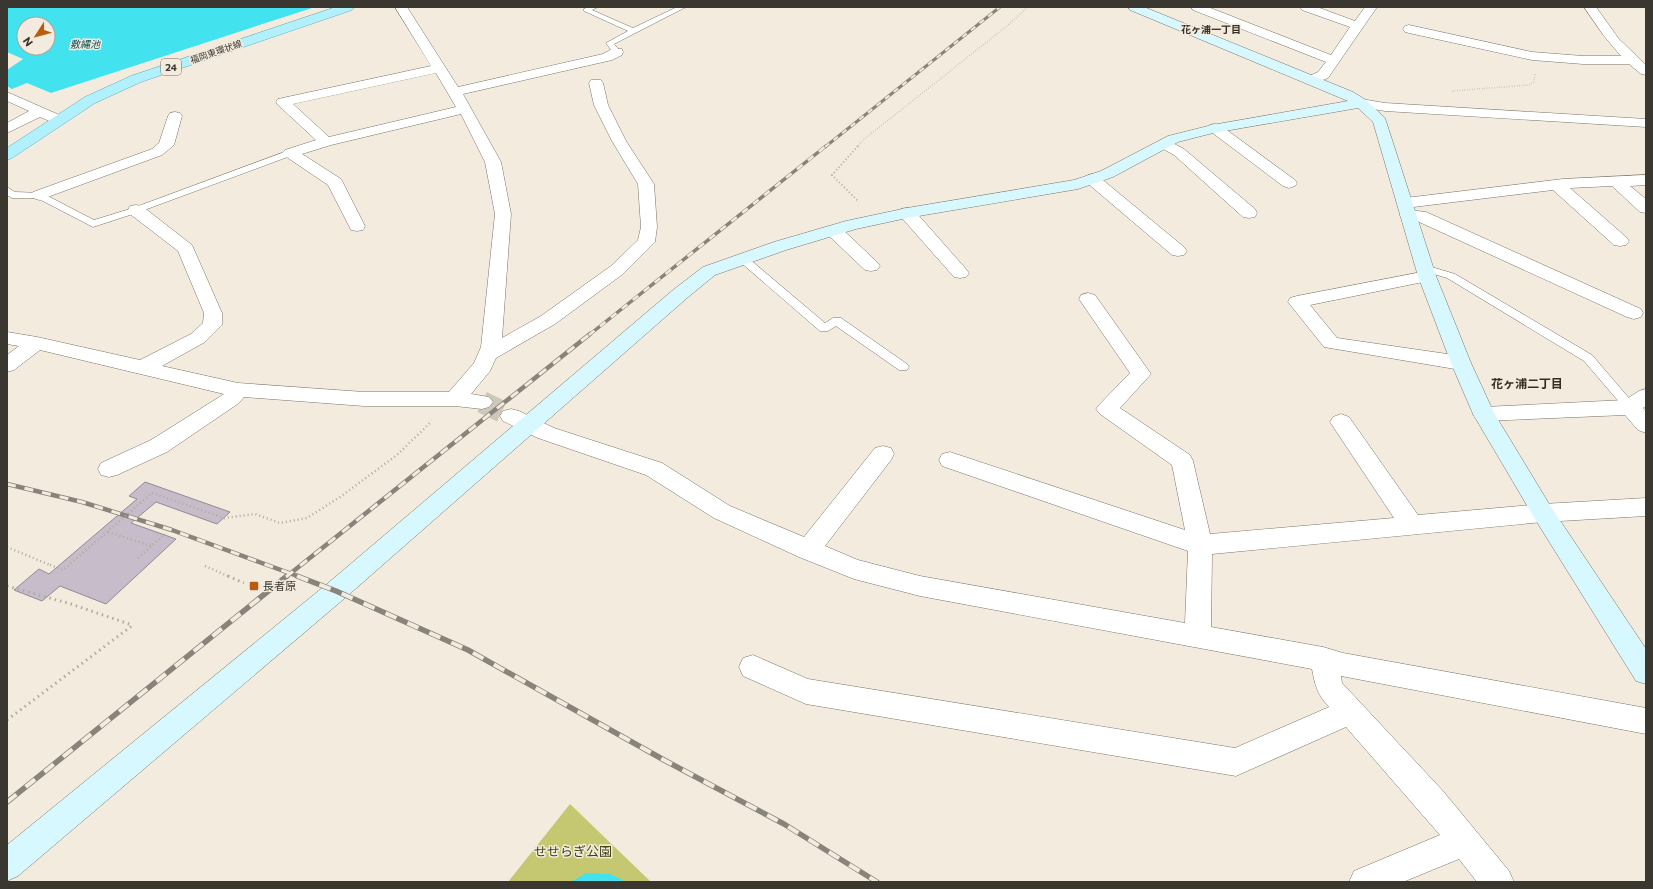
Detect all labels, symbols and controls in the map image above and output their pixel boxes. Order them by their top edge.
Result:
north arrow [16,16,56,56]
district label: 花ヶ浦一丁目 [1181,23,1241,35]
text: N [20,35,35,49]
street label: 福岡東環状線 [189,37,244,66]
water label: 敷縄池 [70,38,101,50]
road number: 24 [161,59,181,75]
district label: 花ヶ浦二丁目 [1491,376,1563,390]
place label: 長者原 [263,579,296,592]
marker: 長者原 [248,580,260,592]
park label: せせらぎ公園 [534,843,612,859]

